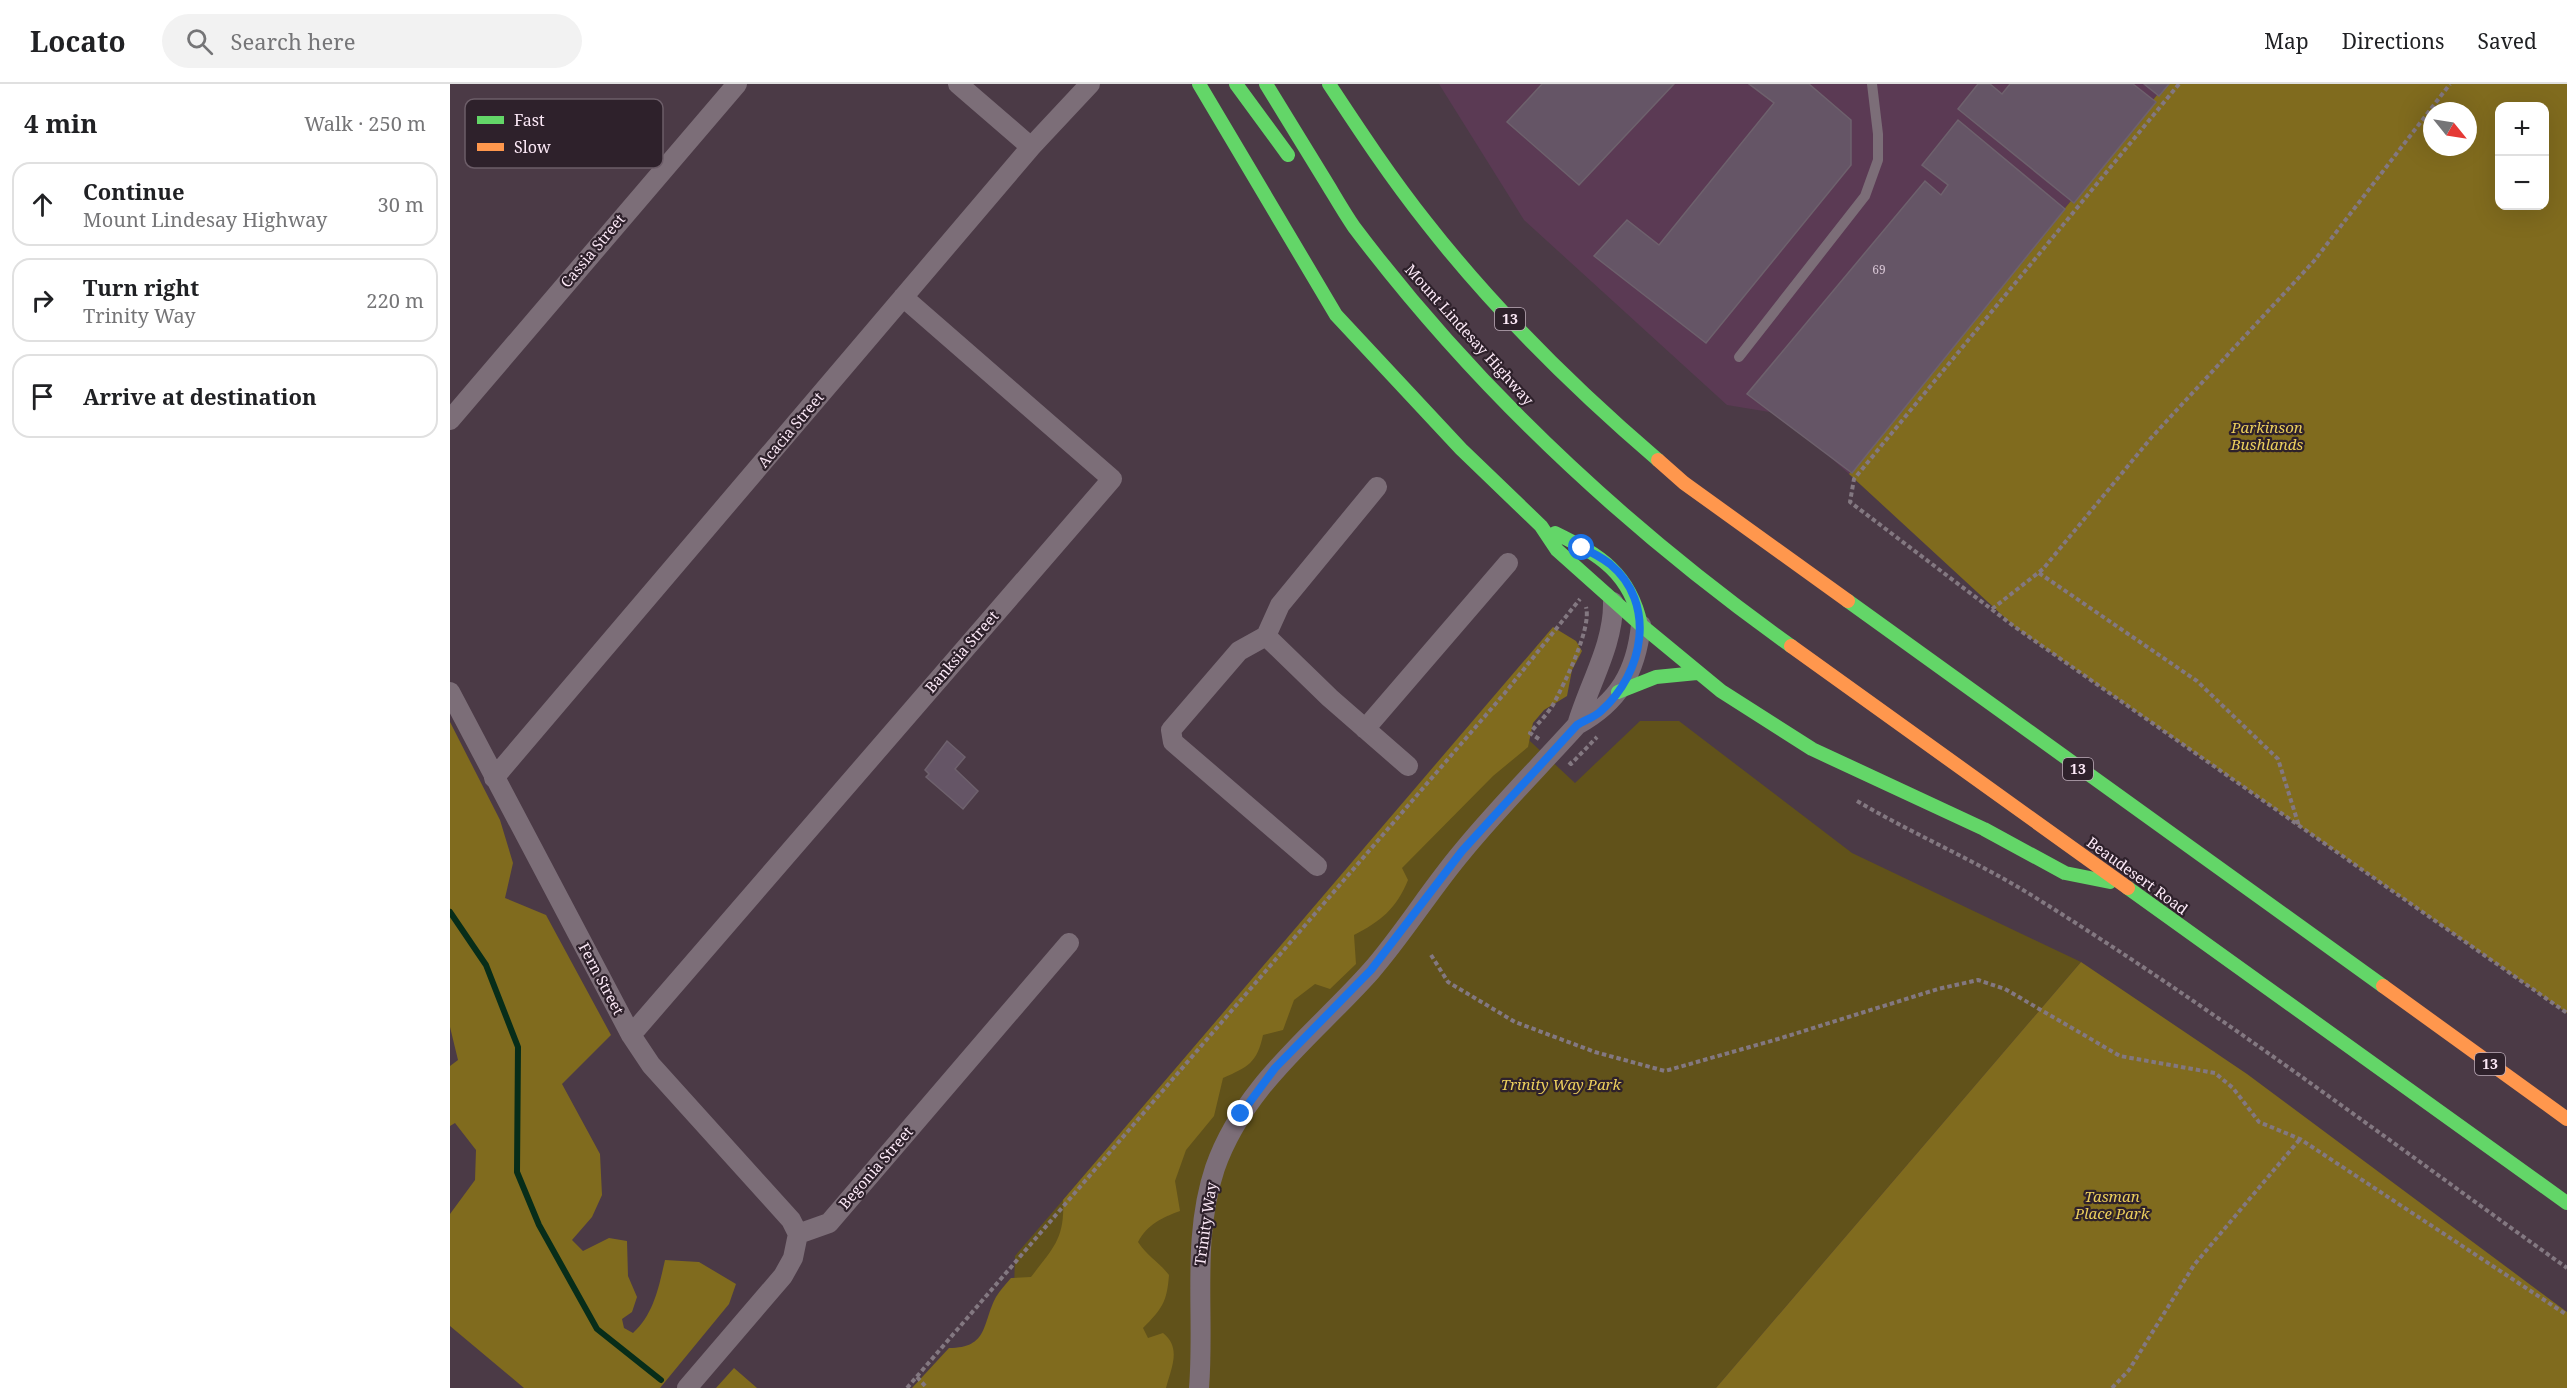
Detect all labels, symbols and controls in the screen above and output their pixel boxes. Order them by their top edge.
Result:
search box [162,14,582,68]
text: Locato [30,22,126,60]
icon: search [183,25,216,58]
text: Search here [231,26,355,56]
text: Map [2264,27,2309,55]
text: Directions [2342,27,2444,55]
text: Saved [2477,27,2537,55]
legend [465,99,663,168]
north arrow [2423,102,2477,156]
map controls [2495,102,2549,210]
button: + [2495,102,2549,156]
text: 4 min [24,105,98,141]
text: Fast [514,109,545,131]
text: Walk · 250 m [304,110,426,137]
text: Slow [514,136,551,158]
button: − [2495,156,2549,210]
text: Continue [83,176,185,206]
icon: ahead [26,188,59,221]
text: 30 m [378,191,424,218]
text: Mount Lindesay Highway [83,206,327,233]
street label: Cassia Street [556,209,629,291]
street label: Mount Lindesay Highway [1401,260,1539,410]
house number: 69 [1872,261,1886,278]
text: Turn right [83,272,199,302]
icon: right [26,284,59,317]
text: 220 m [366,287,424,314]
text: Trinity Way [83,302,196,329]
road number: 13 [1495,308,1525,330]
icon: arrive [26,380,59,413]
text: Arrive at destination [83,381,317,411]
street label: Acacia Street [753,388,828,471]
park label: Parkinson Bushlands [2230,417,2303,454]
route start [1568,534,1594,560]
street label: Banksia Street [920,606,1002,697]
road number: 13 [2063,758,2093,780]
street label: Beaudesert Road [2083,832,2192,919]
street label: Fern Street [575,939,629,1018]
road number: 13 [2475,1053,2505,1075]
park label: Trinity Way Park [1501,1074,1622,1094]
route end [1227,1100,1253,1126]
street label: Begonia Street [834,1122,917,1213]
street label: Trinity Way [1189,1180,1221,1267]
park label: Tasman Place Park [2074,1186,2150,1223]

